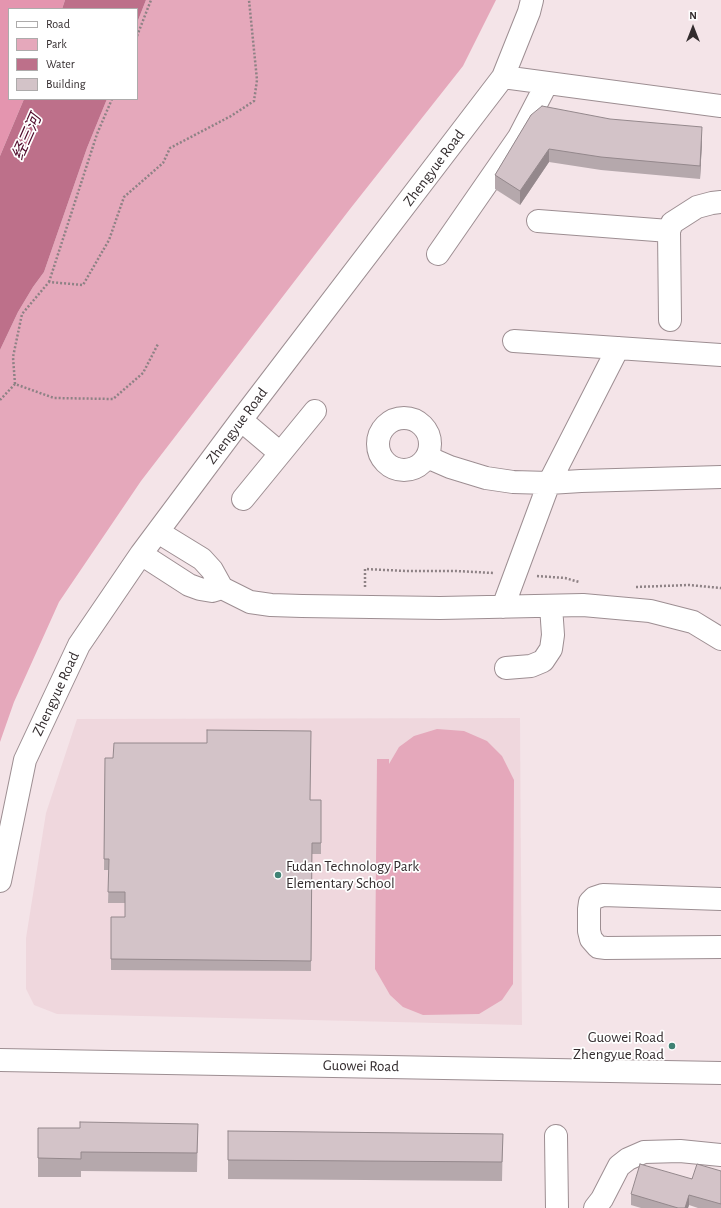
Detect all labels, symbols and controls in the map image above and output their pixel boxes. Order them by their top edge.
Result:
legend [8,8,138,100]
north arrow [673,8,713,48]
text: N [689,10,697,21]
text: Road [46,18,70,30]
text: Park [46,38,67,50]
text: Water [46,58,75,70]
text: Building [46,78,86,90]
water label: 经三河 [8,111,46,163]
street label: Zhengyue Road [399,126,469,210]
street label: Zhengyue Road [202,384,272,468]
street label: Zhengyue Road [29,649,83,739]
place label: Fudan Technology Park Elementary School [286,857,419,892]
marker: Fudan Technology Park Elementary School [273,870,283,880]
place label: Guowei Road Zhengyue Road [573,1028,664,1063]
marker: Guowei Road Zhengyue Road [667,1041,677,1051]
street label: Guowei Road [323,1056,399,1076]

